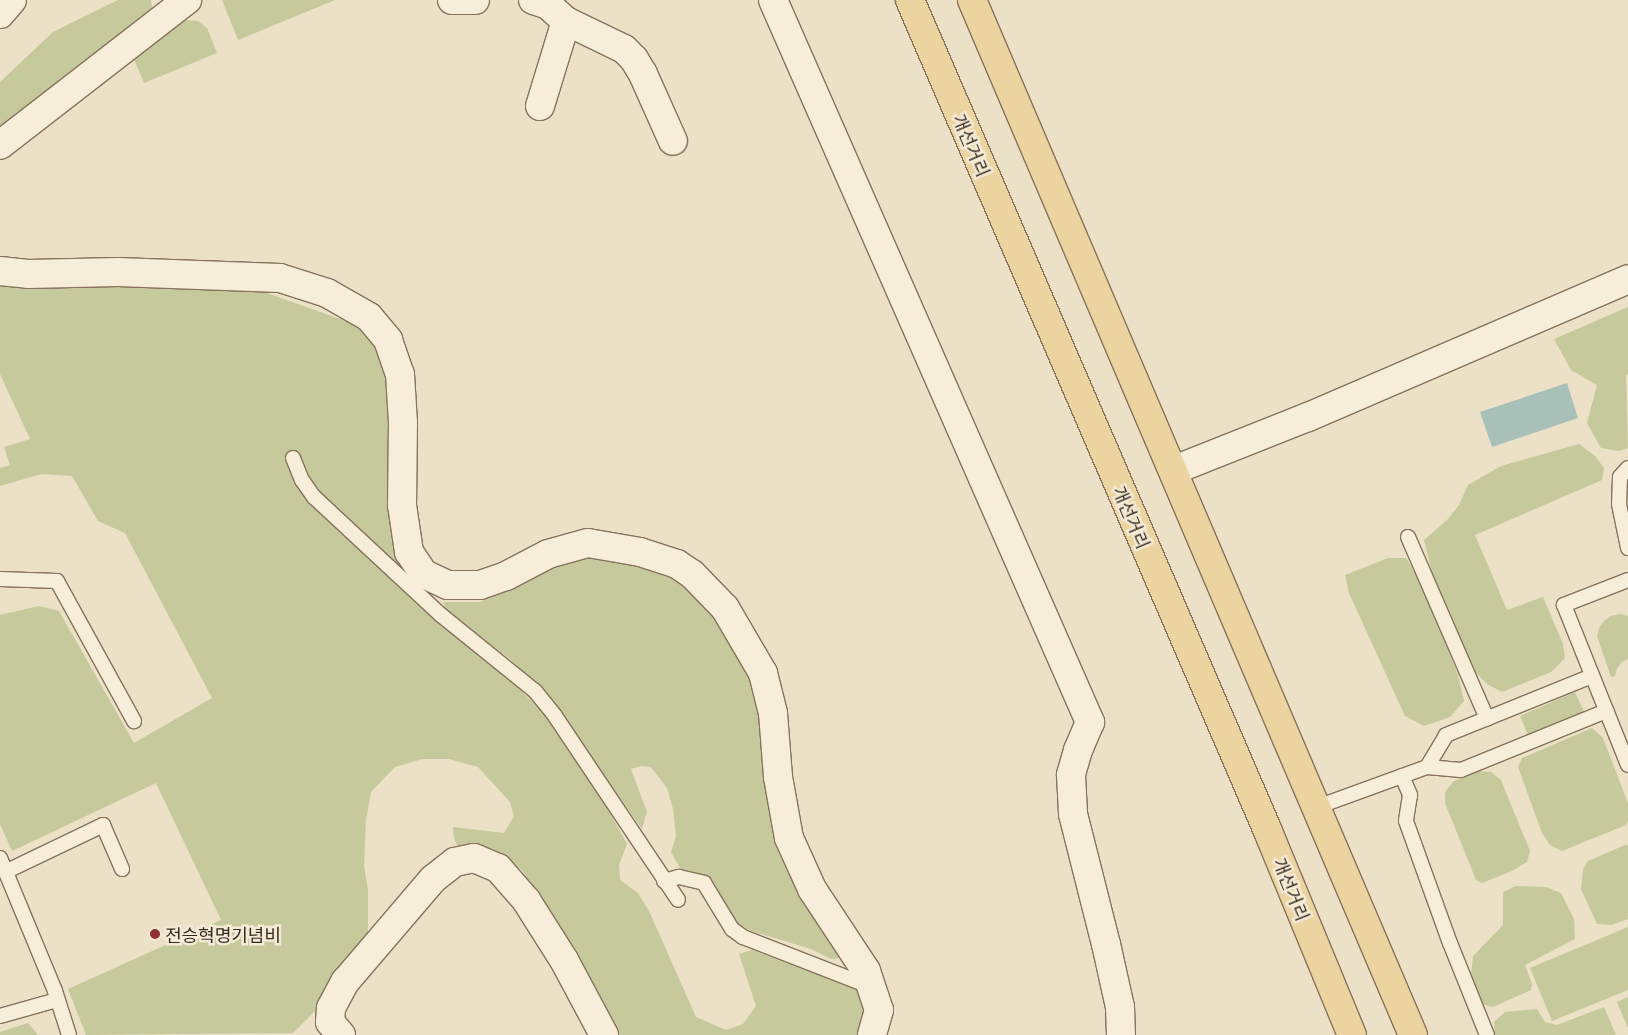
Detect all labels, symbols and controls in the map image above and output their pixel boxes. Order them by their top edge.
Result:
street label: 개선거리 [949,110,995,180]
street label: 개선거리 [1109,482,1155,552]
street label: 개선거리 [1270,854,1314,924]
place label: 전승혁명기념비 [165,923,281,945]
marker: 전승혁명기념비 [149,928,161,940]

